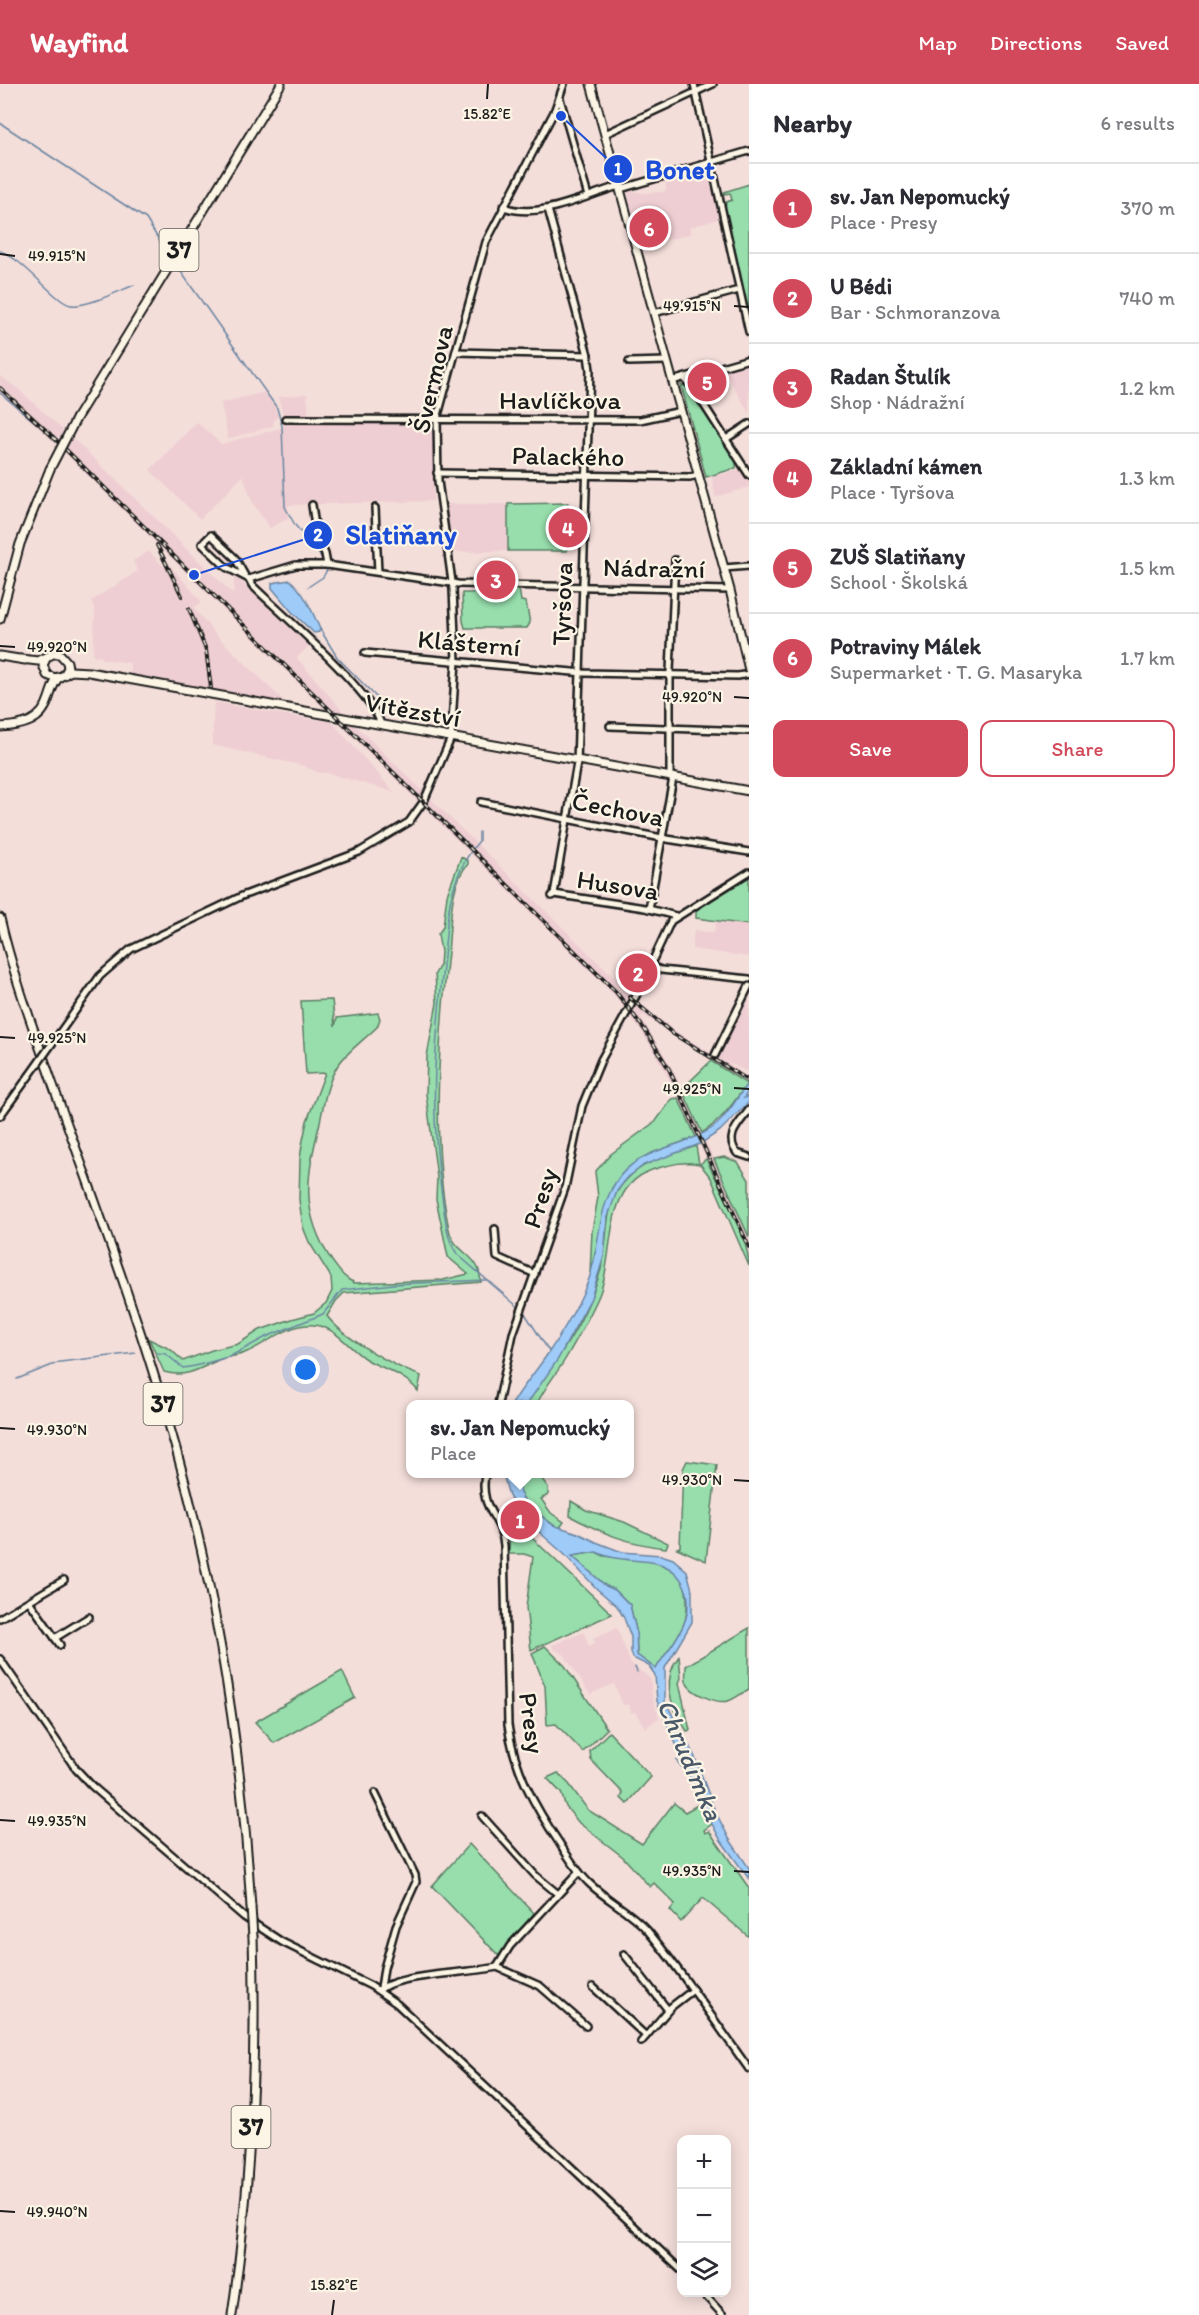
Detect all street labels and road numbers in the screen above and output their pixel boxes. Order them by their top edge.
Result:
road number: 37 [160,229,198,271]
street label: Švermova [404,322,460,436]
street label: Havlíčkova [499,384,621,416]
street label: Palackého [511,439,625,473]
street label: Nádražní [603,551,706,585]
street label: Tyršova [545,561,579,646]
street label: Klášterní [416,623,522,663]
street label: Vítězství [363,686,463,734]
street label: Čechova [569,784,667,834]
street label: Husova [575,863,662,907]
street label: Presy [515,1164,565,1232]
road number: 37 [144,1383,182,1425]
street label: Presy [512,1690,552,1756]
road number: 37 [232,2106,270,2148]

